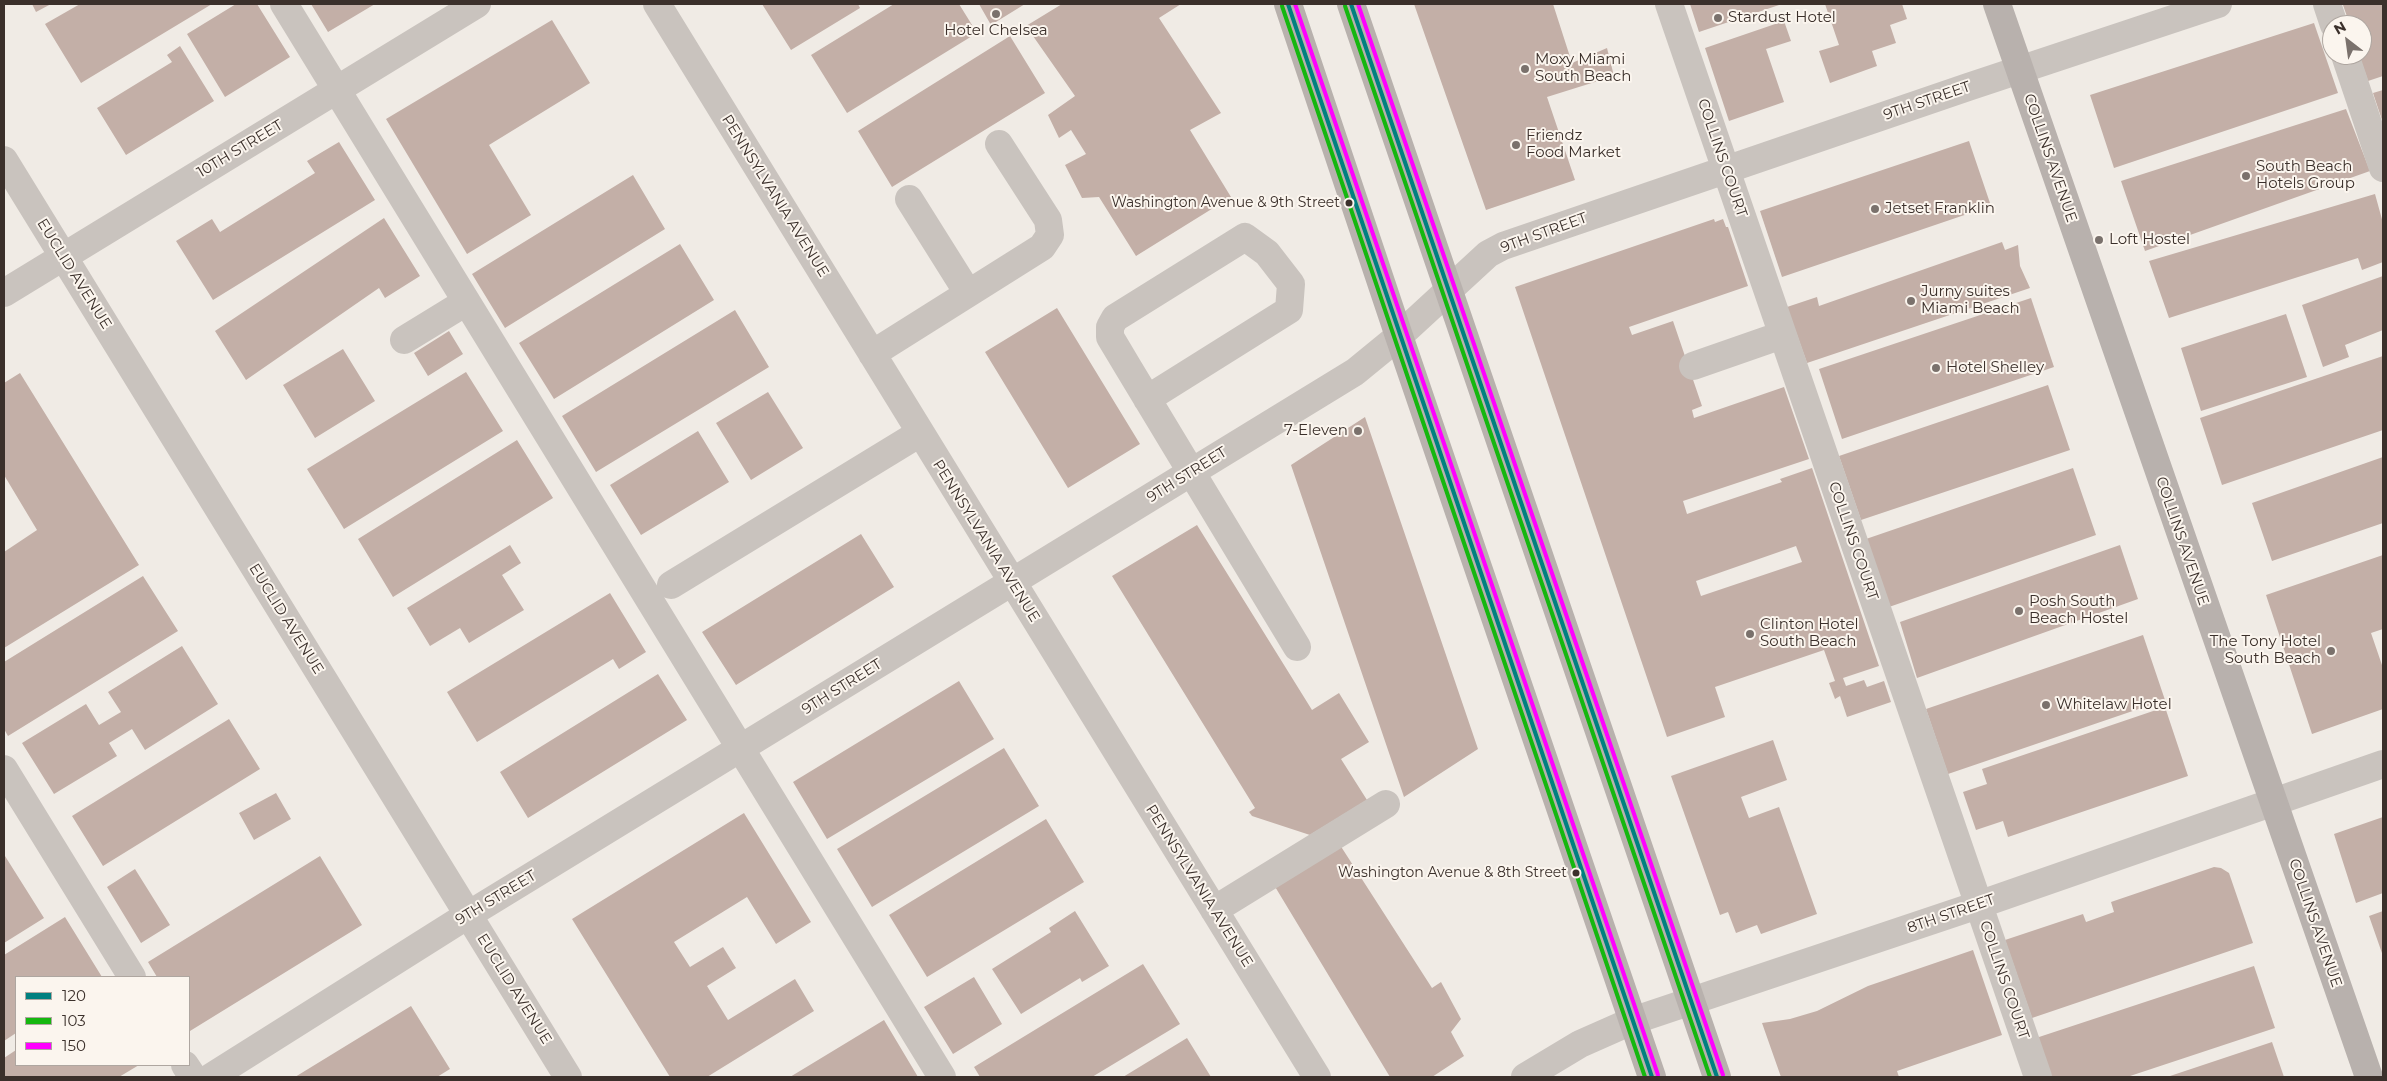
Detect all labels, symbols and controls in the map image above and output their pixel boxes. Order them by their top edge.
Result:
marker: Hotel Chelsea [990,8,1002,20]
place label: Stardust Hotel [1728,9,1836,27]
marker: Stardust Hotel [1712,12,1724,24]
north arrow [2322,15,2372,65]
text: N [2331,17,2349,38]
place label: Hotel Chelsea [944,22,1048,40]
place label: Moxy Miami South Beach [1535,51,1631,86]
marker: Moxy Miami South Beach [1519,63,1531,75]
street label: 9TH STREET [1881,78,1973,124]
street label: COLLINS AVENUE [2020,91,2080,225]
street label: COLLINS COURT [1693,96,1751,220]
street label: PENNSYLVANIA AVENUE [718,111,832,281]
street label: 10TH STREET [194,116,286,182]
place label: Friendz Food Market [1526,127,1621,162]
marker: Friendz Food Market [1510,139,1522,151]
place label: South Beach Hotels Group [2256,158,2355,193]
marker: South Beach Hotels Group [2240,170,2252,182]
place label: Washington Avenue & 9th Street [1111,195,1340,211]
marker: Washington Avenue & 9th Street [1344,198,1354,208]
place label: Jetset Franklin [1885,200,1995,218]
marker: Jetset Franklin [1869,203,1881,215]
street label: 9TH STREET [1498,209,1590,257]
street label: EUCLID AVENUE [33,215,115,333]
place label: Loft Hostel [2109,231,2190,249]
marker: Loft Hostel [2093,234,2105,246]
place label: Jurny suites Miami Beach [1921,283,2020,318]
marker: Jurny suites Miami Beach [1905,295,1917,307]
place label: Hotel Shelley [1946,359,2044,377]
marker: Hotel Shelley [1930,362,1942,374]
place label: 7-Eleven [1284,422,1348,440]
marker: 7-Eleven [1352,425,1364,437]
street label: 9TH STREET [1144,443,1230,507]
street label: PENNSYLVANIA AVENUE [929,456,1043,626]
street label: COLLINS AVENUE [2152,474,2212,608]
street label: COLLINS COURT [1824,479,1882,603]
street label: EUCLID AVENUE [245,560,327,678]
place label: Posh South Beach Hostel [2029,593,2128,628]
marker: Posh South Beach Hostel [2013,605,2025,617]
place label: Clinton Hotel South Beach [1760,616,1859,651]
marker: Clinton Hotel South Beach [1744,628,1756,640]
place label: The Tony Hotel South Beach [2210,633,2321,668]
marker: The Tony Hotel South Beach [2325,645,2337,657]
street label: 9TH STREET [799,655,885,719]
place label: Whitelaw Hotel [2056,696,2172,714]
marker: Whitelaw Hotel [2040,699,2052,711]
street label: PENNSYLVANIA AVENUE [1142,801,1256,971]
street label: COLLINS AVENUE [2285,856,2345,990]
place label: Washington Avenue & 8th Street [1338,865,1567,881]
street label: 9TH STREET [452,867,540,929]
marker: Washington Avenue & 8th Street [1571,868,1581,878]
street label: 8TH STREET [1905,891,1997,937]
street label: COLLINS COURT [1975,918,2033,1042]
street label: EUCLID AVENUE [473,930,555,1048]
legend [15,976,190,1066]
text: 120 [62,986,86,1005]
text: 103 [62,1011,86,1030]
text: 150 [62,1036,86,1055]

